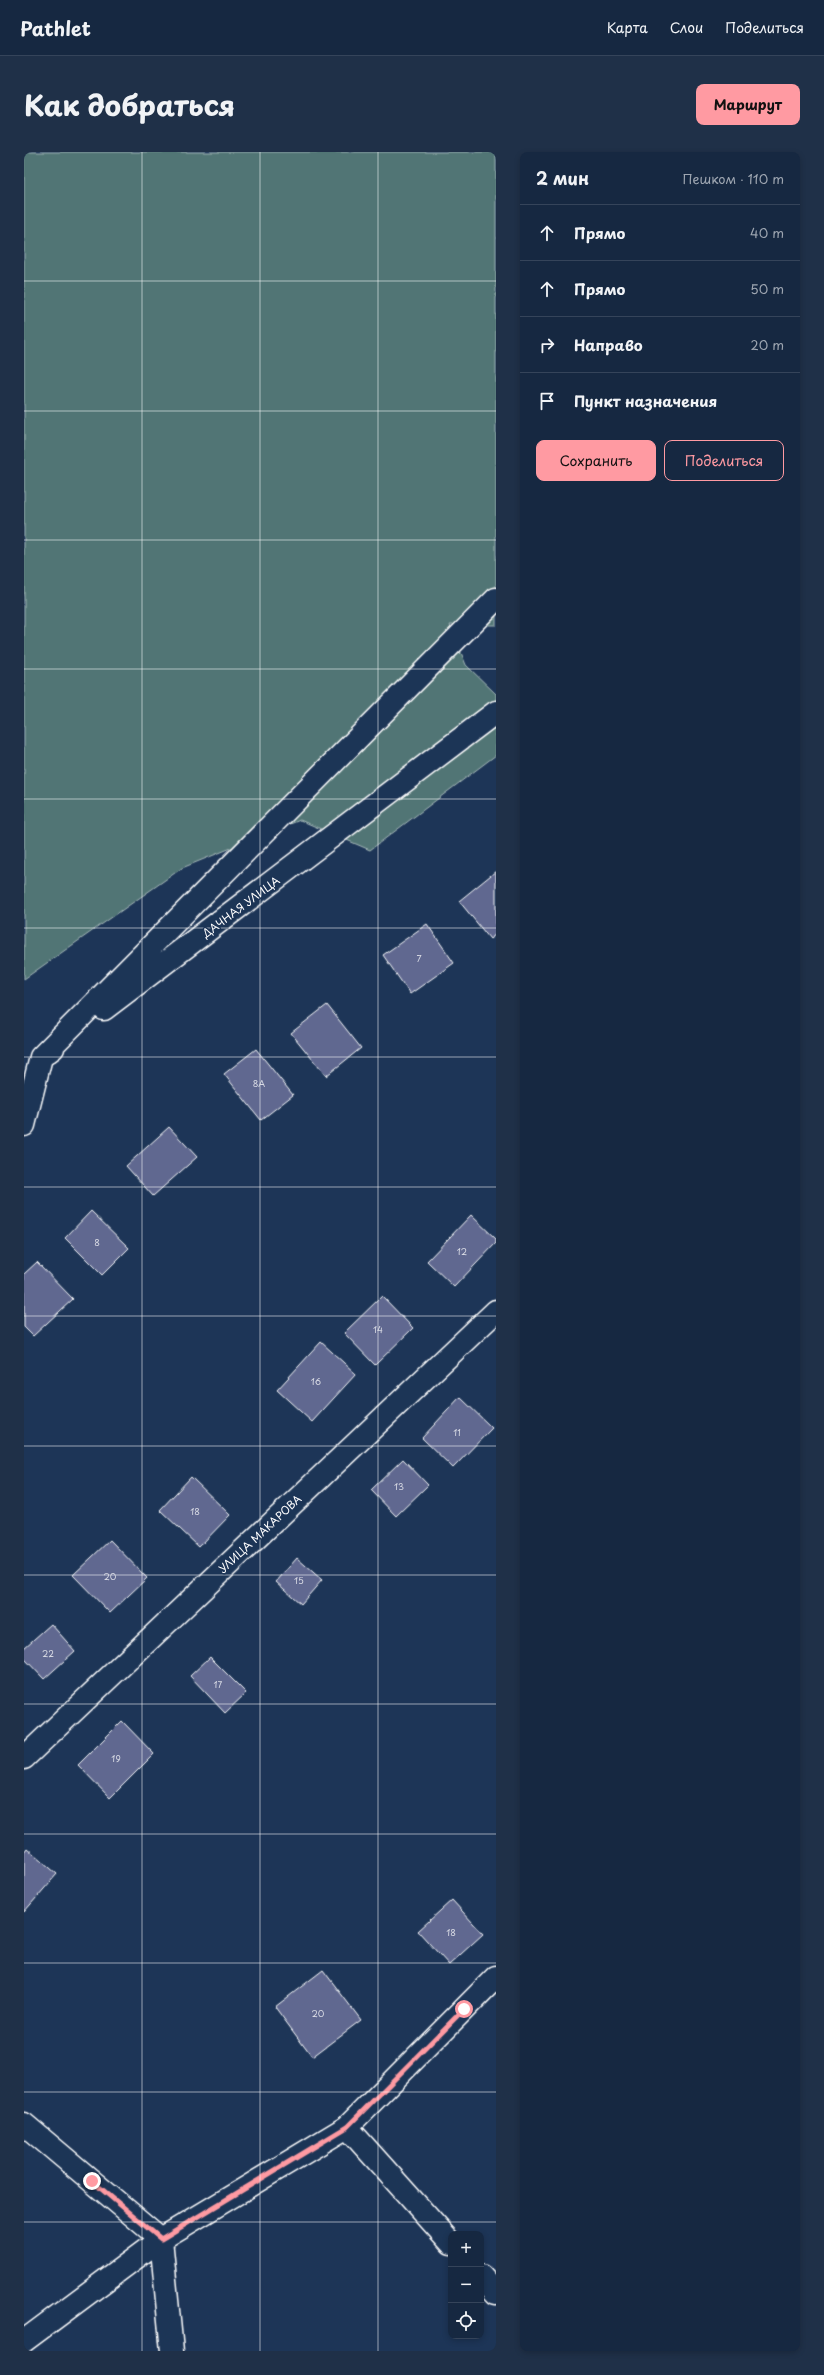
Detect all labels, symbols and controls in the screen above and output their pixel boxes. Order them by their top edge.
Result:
text: Pathlet [20,14,91,42]
text: Карта [607,17,648,38]
text: Слои [670,17,703,38]
text: Поделиться [725,17,804,38]
text: Как добраться [24,83,235,126]
button: Маршрут [696,84,800,125]
text: 2 мин [536,165,589,191]
text: Пешком · 110 m [682,169,784,188]
text: Прямо [574,221,625,244]
icon: ahead [536,222,558,244]
text: 40 m [750,223,784,242]
text: Прямо [574,277,625,300]
icon: ahead [536,278,558,300]
text: 50 m [750,279,784,298]
text: Направо [574,333,643,356]
icon: right [536,334,558,356]
text: 20 m [750,335,784,354]
text: Пункт назначения [574,389,717,412]
icon: arrive [536,390,558,412]
button: Сохранить [536,440,656,481]
button: Поделиться [664,440,784,481]
street label: ДАЧНАЯ УЛИЦА [197,871,284,942]
house number: 7 [416,951,422,965]
house number: 8А [253,1076,265,1090]
house number: 8 [94,1235,100,1249]
house number: 12 [457,1244,467,1258]
house number: 14 [373,1322,383,1336]
house number: 16 [311,1374,321,1388]
house number: 11 [453,1425,461,1439]
house number: 13 [394,1479,404,1493]
street label: УЛИЦА МАКАРОВА [214,1490,305,1577]
house number: 18 [190,1504,200,1518]
house number: 20 [104,1569,117,1583]
house number: 15 [294,1573,304,1587]
house number: 22 [42,1646,54,1660]
house number: 17 [214,1677,223,1691]
house number: 19 [111,1751,121,1765]
house number: 18 [446,1925,456,1939]
route start [455,2000,473,2018]
house number: 20 [312,2006,325,2020]
route end [83,2172,101,2190]
map controls [448,2231,484,2339]
button: + [448,2231,484,2267]
button: − [448,2267,484,2303]
button: locate [448,2303,484,2339]

